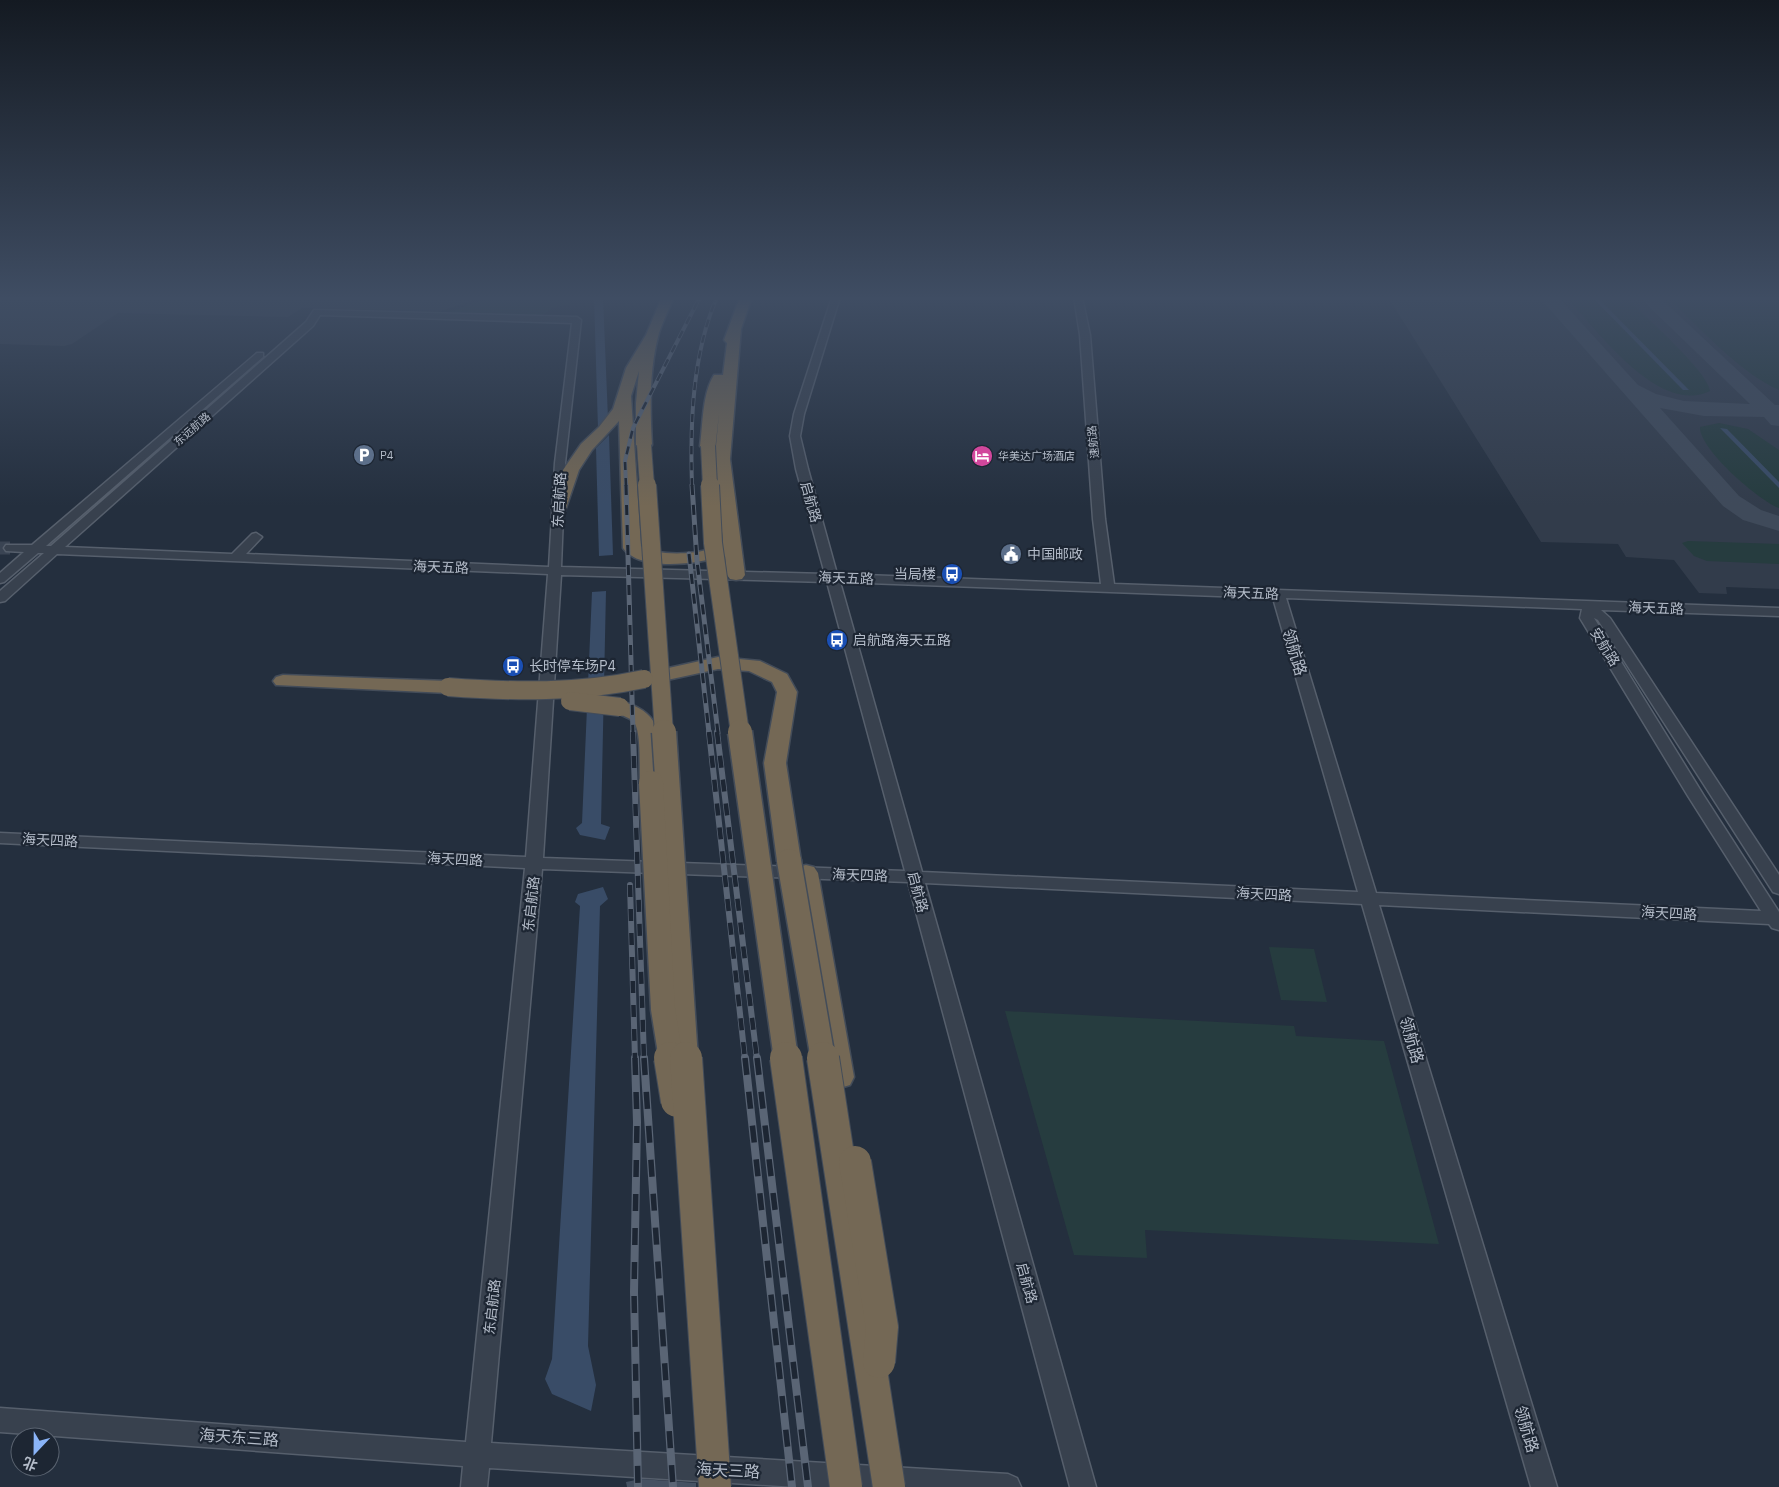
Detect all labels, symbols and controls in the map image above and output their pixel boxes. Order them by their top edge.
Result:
street label: 东远航路 [171,409,213,449]
street label: 速航路 [1084,425,1102,459]
parking icon: P4 [352,443,376,467]
hotel icon: 华美达广场酒店 [970,444,994,468]
place label: P4 [380,448,394,462]
place label: 华美达广场酒店 [998,449,1075,463]
street label: 东启航路 [549,472,569,528]
street label: 启航路 [797,479,825,525]
public building icon: 中国邮政 [999,542,1023,566]
place label: 中国邮政 [1027,545,1083,563]
street label: 海天五路 [413,557,469,577]
bus stop icon: 当局楼 [940,562,964,586]
place label: 当局楼 [894,565,936,583]
street label: 海天五路 [818,568,874,588]
street label: 海天五路 [1223,583,1279,603]
street label: 海天五路 [1628,598,1684,618]
street label: 安航路 [1586,624,1624,670]
street label: 领航路 [1278,626,1312,678]
bus stop icon: 启航路海天五路 [825,628,849,652]
place label: 启航路海天五路 [853,631,951,649]
bus stop icon: 长时停车场P4 [501,654,525,678]
place label: 长时停车场P4 [529,657,616,675]
street label: 海天四路 [22,830,78,850]
street label: 海天四路 [427,849,483,869]
street label: 海天四路 [832,865,888,885]
street label: 启航路 [904,869,932,915]
street label: 东启航路 [519,875,543,933]
street label: 海天四路 [1236,884,1292,904]
street label: 海天四路 [1641,903,1697,923]
street label: 领航路 [1396,1014,1428,1066]
street label: 启航路 [1013,1260,1041,1306]
street label: 东启航路 [480,1278,504,1336]
street label: 领航路 [1510,1403,1544,1455]
street label: 海天东三路 [198,1424,280,1450]
north arrow [10,1427,60,1477]
text: 北 [20,1453,40,1475]
street label: 海天三路 [696,1458,760,1482]

